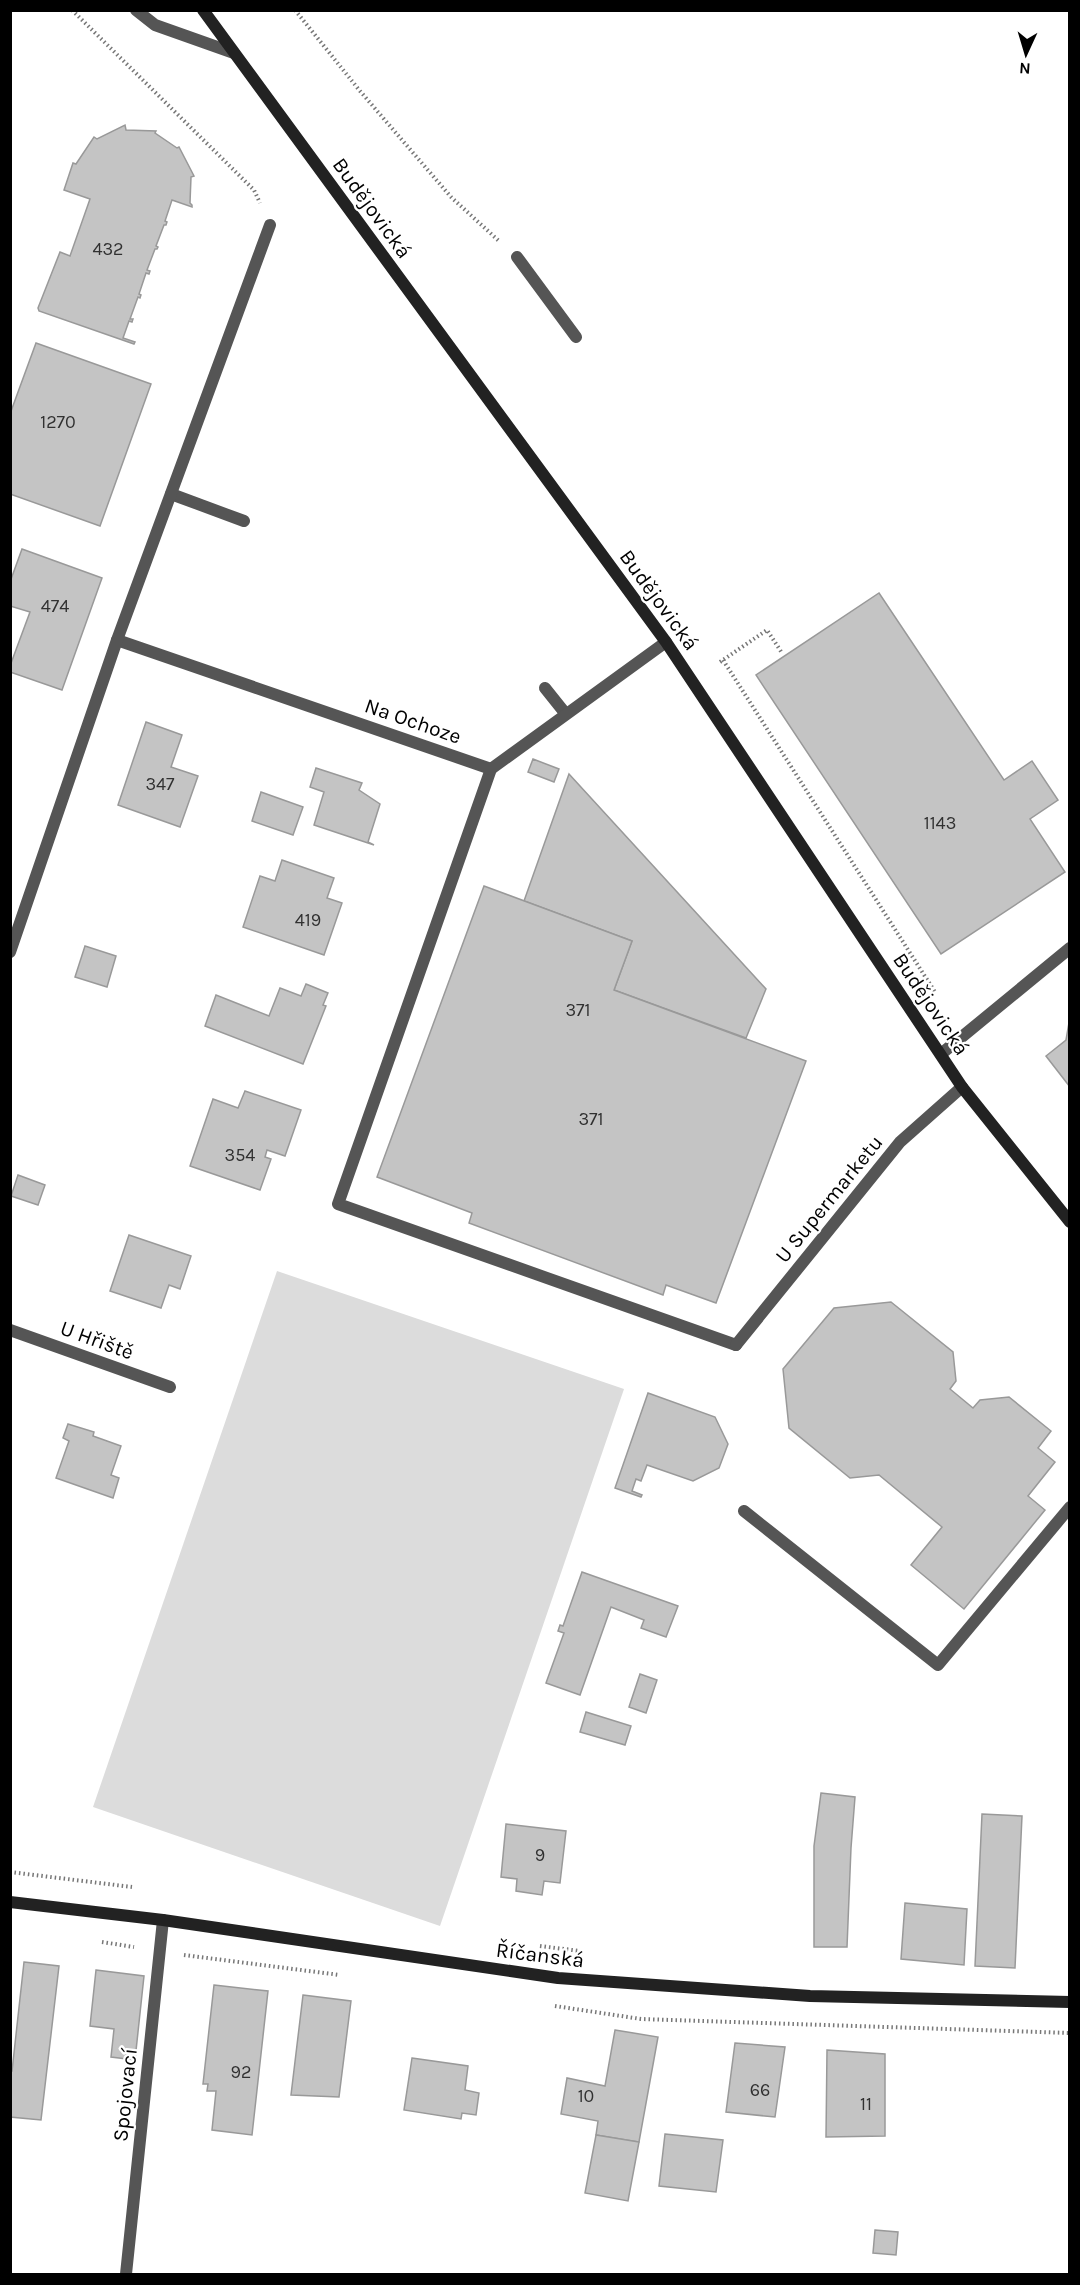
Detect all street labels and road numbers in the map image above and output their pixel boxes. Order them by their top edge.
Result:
street label: Budějovická [328,153,416,263]
street label: Budějovická [615,545,703,655]
street label: Na Ochoze [362,693,464,749]
street label: Budějovická [888,948,974,1060]
street label: U Supermarketu [770,1131,888,1267]
street label: U Hřiště [57,1316,137,1364]
street label: Říčanská [495,1938,585,1972]
street label: Spojovací [108,2046,142,2143]

